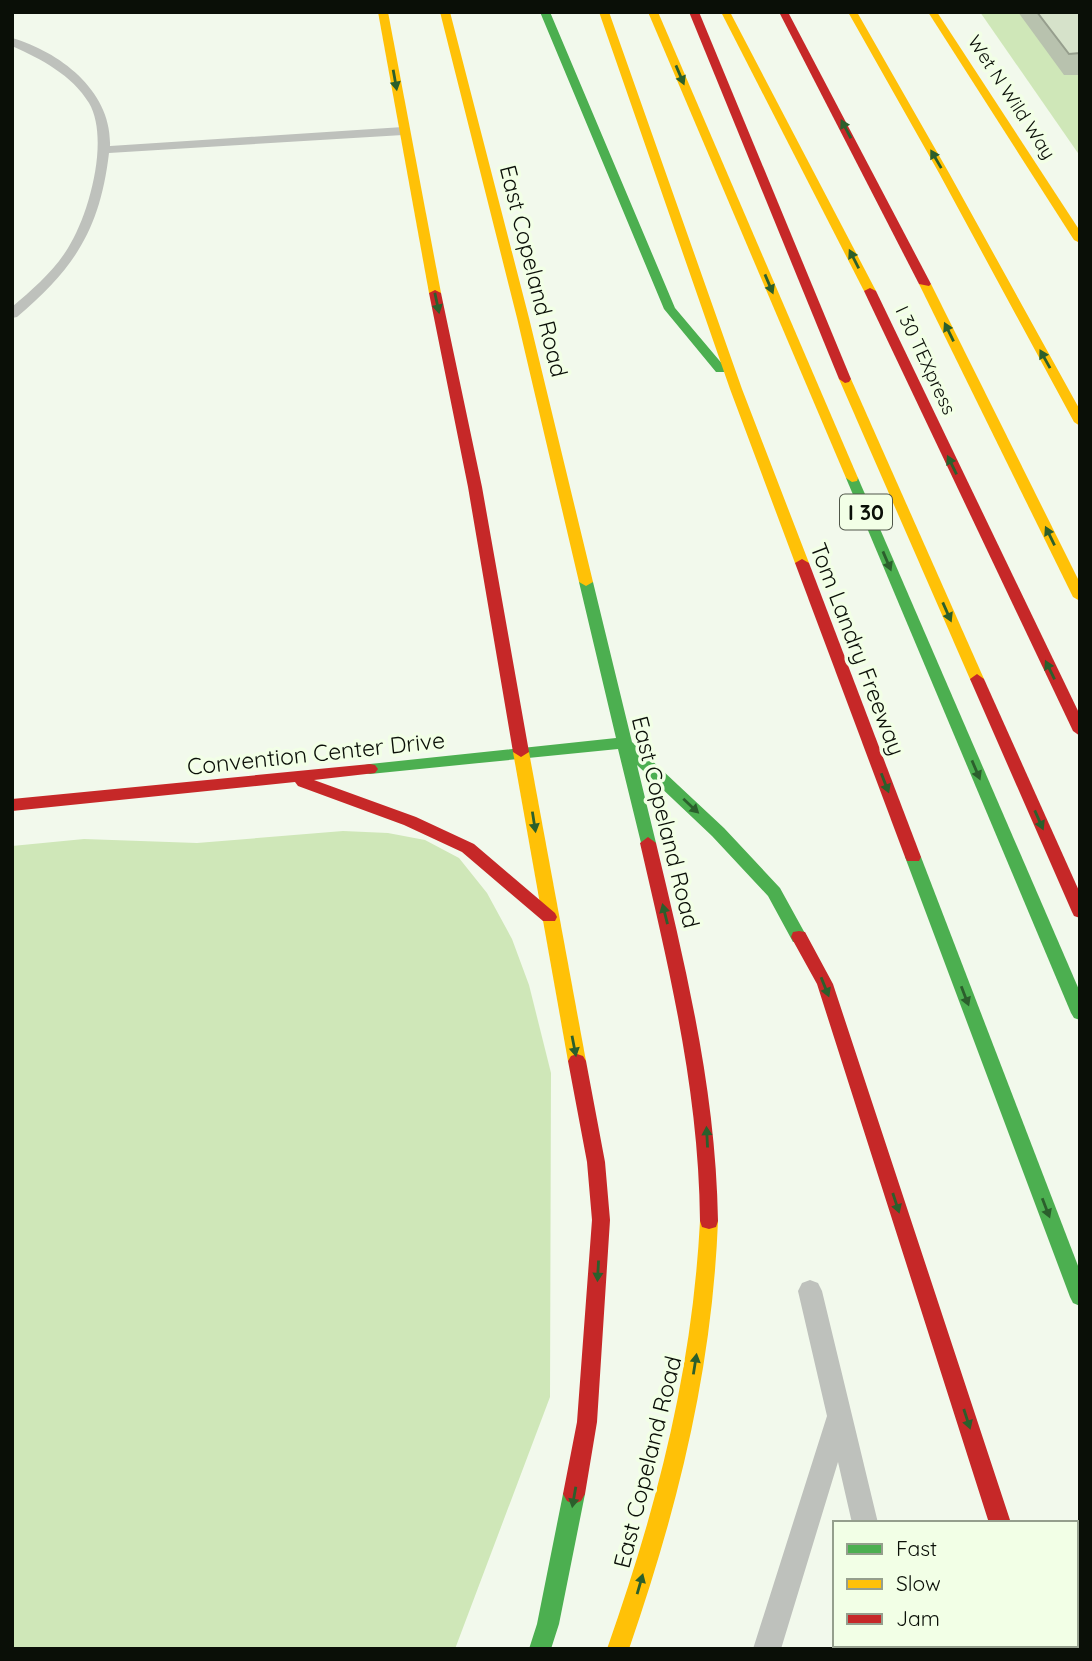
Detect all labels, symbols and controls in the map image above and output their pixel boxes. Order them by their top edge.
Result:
street label: Wet N Wild Way [963,30,1061,164]
one-way arrow [674,65,686,85]
one-way arrow [390,69,401,91]
one-way arrow [840,119,851,139]
one-way arrow [930,149,942,169]
street label: East Copeland Road [494,162,574,380]
one-way arrow [848,249,859,269]
one-way arrow [764,274,775,295]
one-way arrow [432,292,443,314]
street label: I 30 TEXpress [890,302,962,418]
one-way arrow [943,322,954,342]
one-way arrow [1039,349,1051,368]
one-way arrow [946,455,958,475]
road number: I 30 [840,494,892,530]
one-way arrow [1044,526,1055,546]
street label: Tom Landry Freeway [804,539,912,759]
one-way arrow [881,551,893,571]
one-way arrow [941,602,953,622]
one-way arrow [1045,660,1056,680]
street label: East Copeland Road [626,713,706,931]
street label: Convention Center Drive [186,725,446,781]
one-way arrow [971,760,982,781]
one-way arrow [879,772,890,793]
one-way arrow [682,798,699,814]
one-way arrow [1033,810,1045,830]
one-way arrow [529,811,540,833]
one-way arrow [659,903,670,925]
one-way arrow [819,977,831,997]
one-way arrow [960,985,971,1006]
one-way arrow [569,1035,580,1057]
one-way arrow [702,1126,713,1148]
one-way arrow [891,1193,902,1214]
one-way arrow [1041,1198,1052,1219]
one-way arrow [593,1260,604,1282]
street label: East Copeland Road [607,1353,687,1571]
one-way arrow [690,1353,701,1375]
one-way arrow [962,1409,973,1430]
one-way arrow [568,1486,579,1508]
legend [833,1521,1078,1647]
text: Fast [896,1535,937,1561]
text: Slow [896,1570,941,1596]
one-way arrow [636,1573,646,1594]
text: Jam [896,1605,940,1631]

